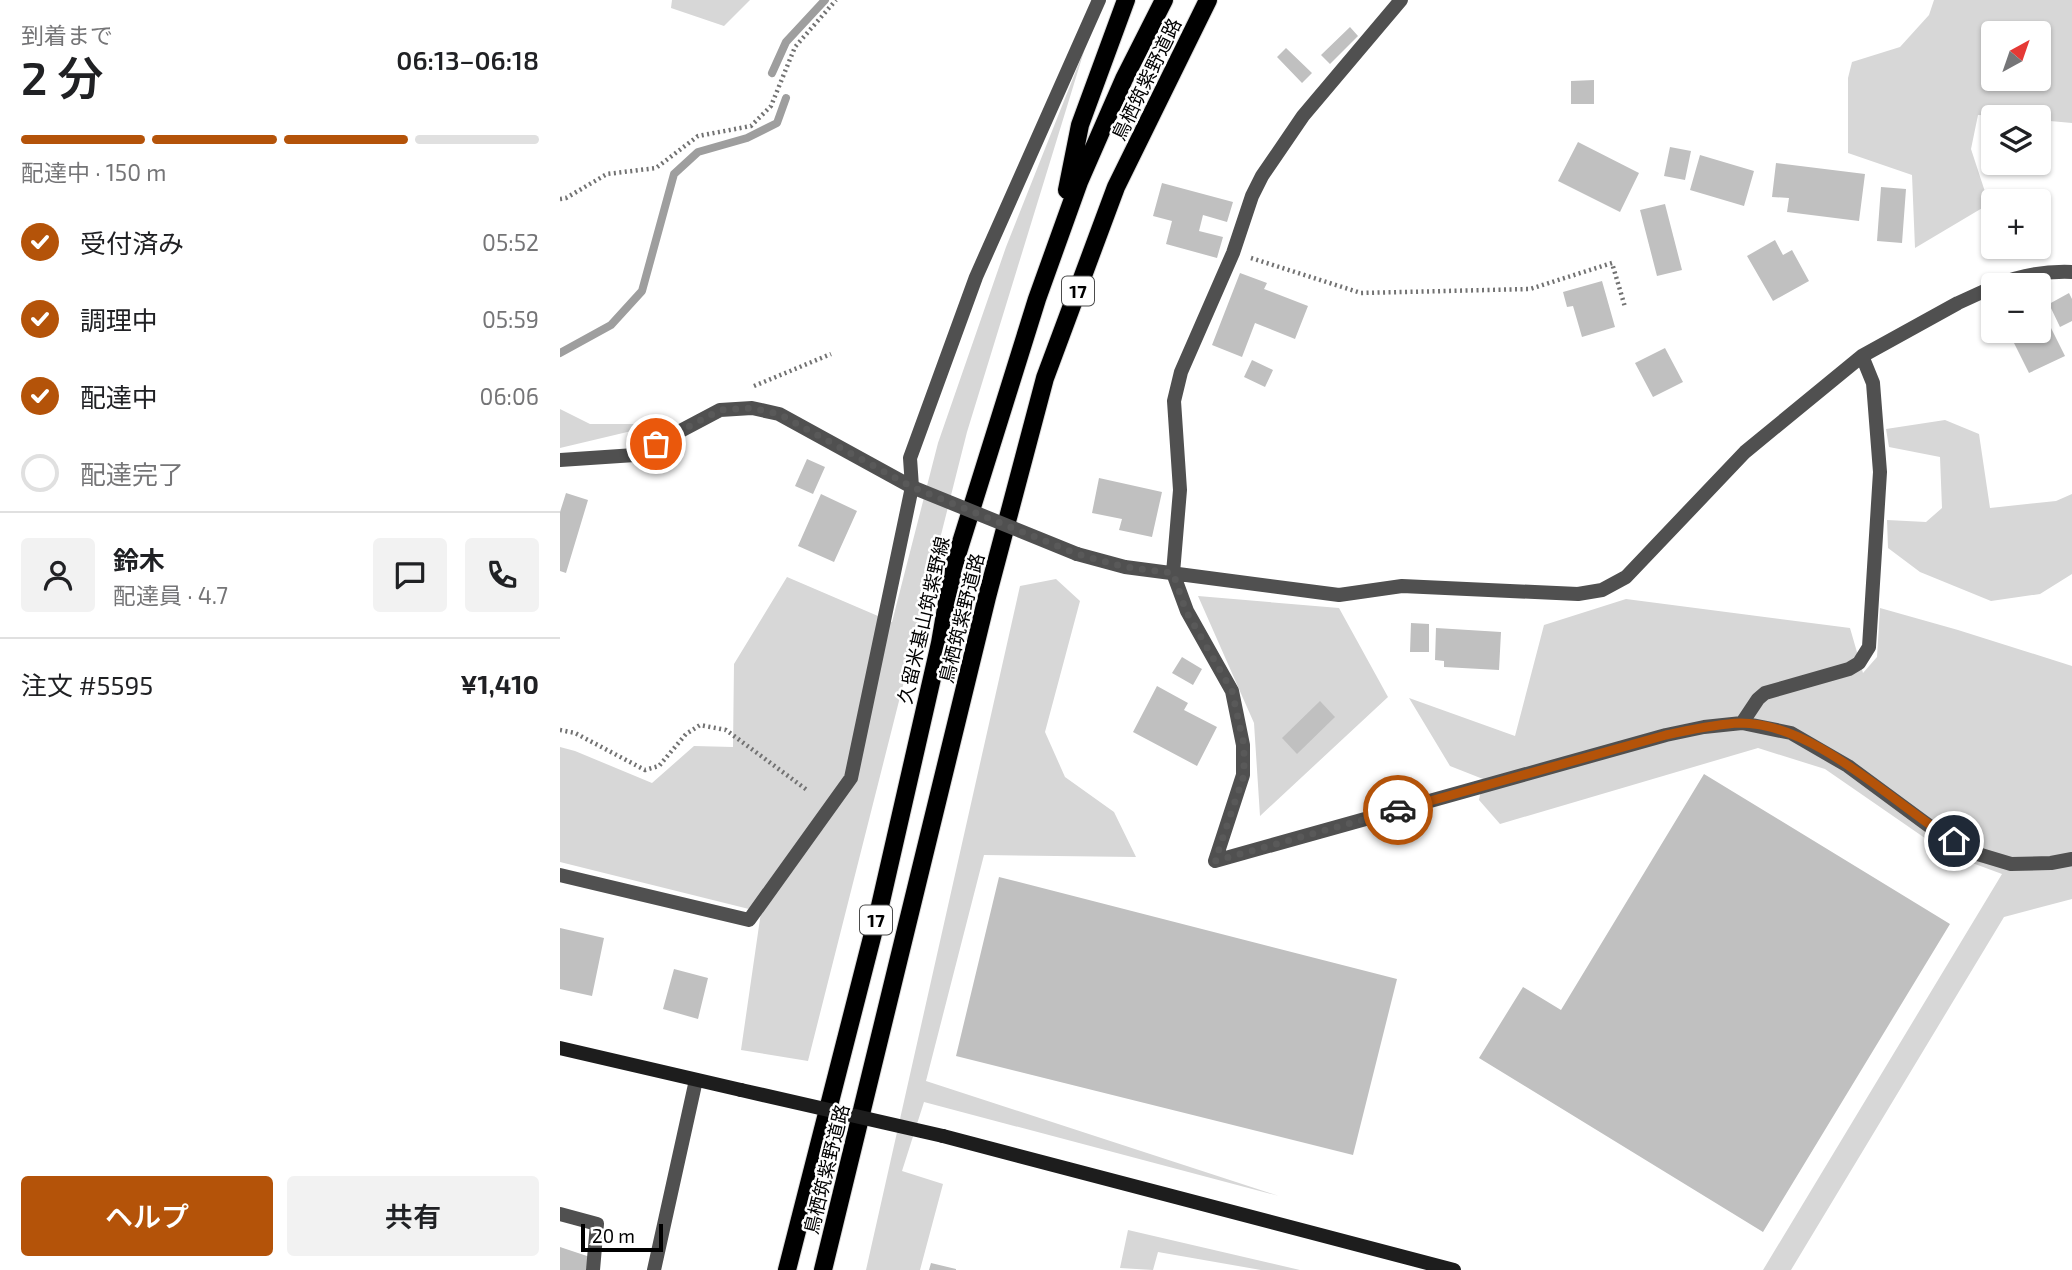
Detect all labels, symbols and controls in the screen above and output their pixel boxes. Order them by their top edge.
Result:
street label: 鳥栖筑紫野道路 [1107,14,1185,144]
text: 到着まで [21,21,113,49]
north arrow [1981,21,2051,91]
map controls [1981,21,2051,343]
text: 06:13–06:18 [396,44,539,75]
text: 2 分 [21,49,103,104]
button: layers [1981,105,2051,175]
text: 配達中 · 150 m [21,158,166,186]
button: + [1981,189,2051,259]
icon: check [21,223,59,261]
text: 受付済み [80,227,184,258]
text: 05:52 [482,228,539,256]
button: − [1981,273,2051,343]
road number: 17 [1062,276,1094,306]
icon: check [21,300,59,338]
text: 調理中 [80,304,158,335]
text: 05:59 [482,305,539,333]
icon: check [21,377,59,415]
text: 配達中 [80,381,158,412]
text: 06:06 [480,382,539,410]
pin [626,414,686,474]
icon: bag [637,425,675,463]
text: 配達完了 [80,458,184,489]
street label: 久留米基山筑紫野線 [893,534,953,706]
button: person [21,538,95,612]
button: chat [373,538,447,612]
button: phone [465,538,539,612]
text: 鈴木 [113,544,165,575]
street label: 鳥栖筑紫野道路 [934,551,988,685]
text: 配達員 · 4.7 [113,581,228,609]
text: ¥1,410 [460,668,539,699]
text: 注文 #5595 [21,669,153,700]
courier [1363,775,1433,845]
icon: car [1379,791,1417,829]
pin [1924,811,1984,871]
icon: home [1935,822,1973,860]
road number: 17 [860,905,892,934]
street label: 鳥栖筑紫野道路 [799,1102,853,1236]
button: ヘルプ [21,1176,273,1256]
button: 共有 [287,1176,539,1256]
scale bar [581,1221,663,1253]
text: 20 m [592,1224,635,1247]

